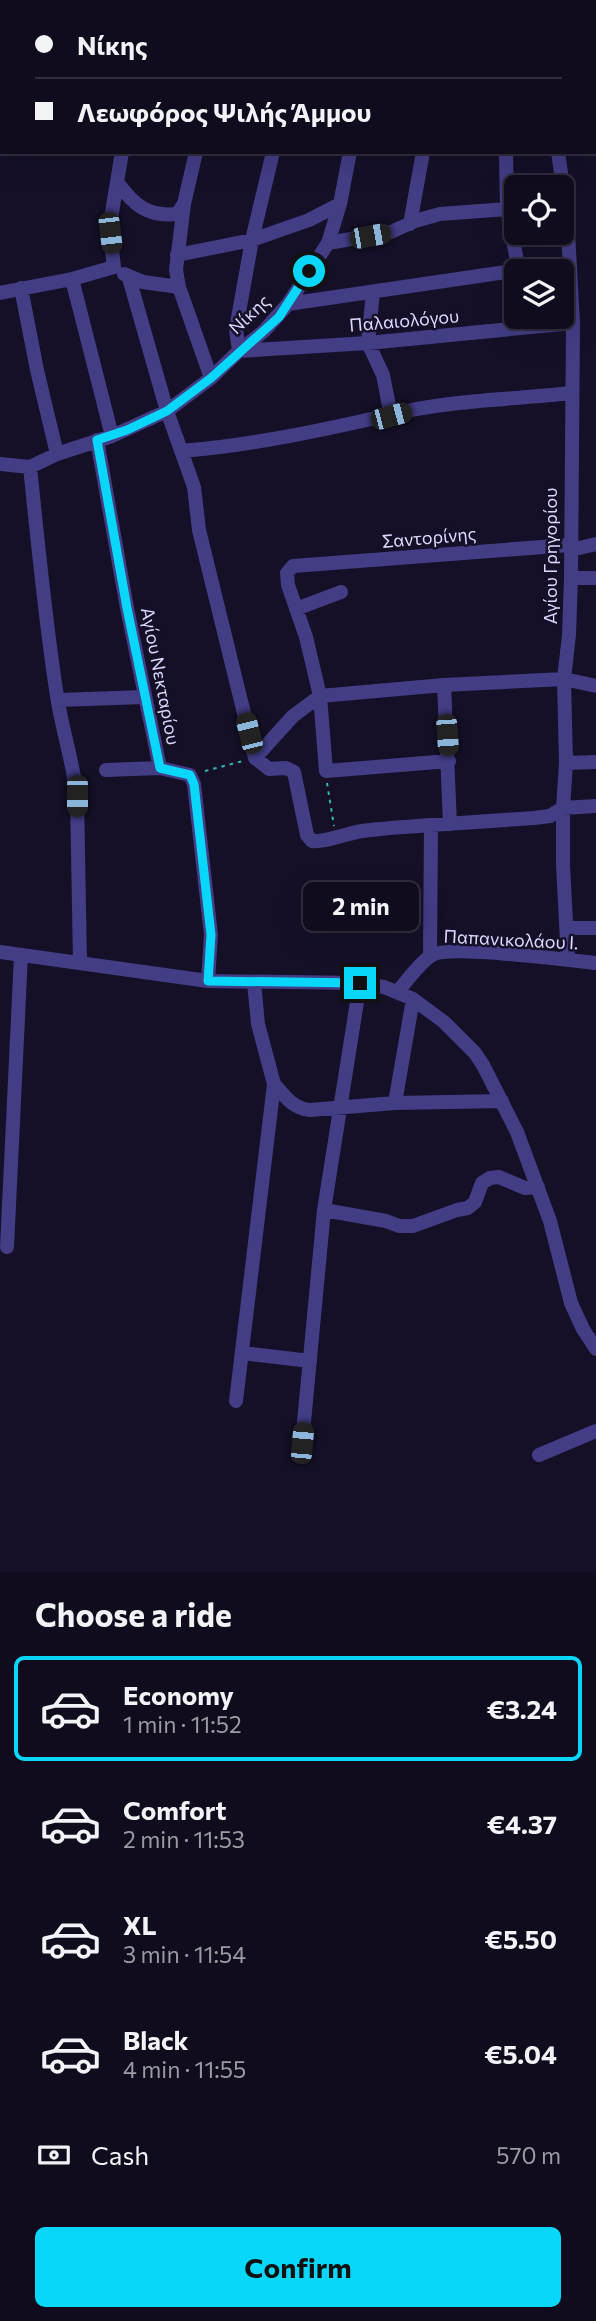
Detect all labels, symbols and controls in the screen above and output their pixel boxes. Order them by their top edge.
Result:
text: Νίκης [77,29,148,60]
text: Λεωφόρος Ψιλής Άμμου [77,96,371,127]
map controls [504,175,574,329]
button: locate [504,175,574,245]
car [98,211,123,255]
car [348,222,393,250]
route start [293,255,325,287]
button: layers [504,259,574,329]
street label: Νίκης [224,289,274,338]
street label: Παλαιολόγου [348,304,460,336]
car [368,400,415,432]
street label: Αγίου Γρηγορίου [539,488,561,624]
street label: Σαντορίνης [381,522,477,552]
street label: Αγίου Νεκταρίου [137,605,185,747]
car [234,710,265,756]
car [436,713,459,757]
car [67,775,88,817]
callout: 2 min [302,881,418,930]
text: 2 min [332,892,390,920]
street label: Παπανικολάου Ι. [443,924,579,954]
route end [344,967,376,999]
car [290,1421,315,1465]
text: Choose a ride [35,1594,232,1634]
icon: car [39,1677,102,1740]
text: Economy [123,1679,234,1710]
text: €3.24 [487,1693,557,1724]
text: 1 min · 11:52 [123,1710,242,1738]
icon: car [39,1792,102,1855]
text: Comfort [123,1794,226,1825]
text: €4.37 [487,1808,557,1839]
text: 2 min · 11:53 [123,1825,245,1853]
icon: car [39,1907,102,1970]
text: XL [123,1909,157,1940]
text: €5.50 [485,1923,557,1954]
text: 3 min · 11:54 [123,1940,246,1968]
icon: car [39,2022,102,2085]
text: Black [123,2024,189,2055]
text: €5.04 [484,2038,557,2069]
text: 4 min · 11:55 [123,2055,246,2083]
icon: cash [35,2136,73,2174]
text: Cash [91,2139,149,2170]
text: 570 m [496,2141,561,2169]
button: Confirm [35,2227,561,2307]

